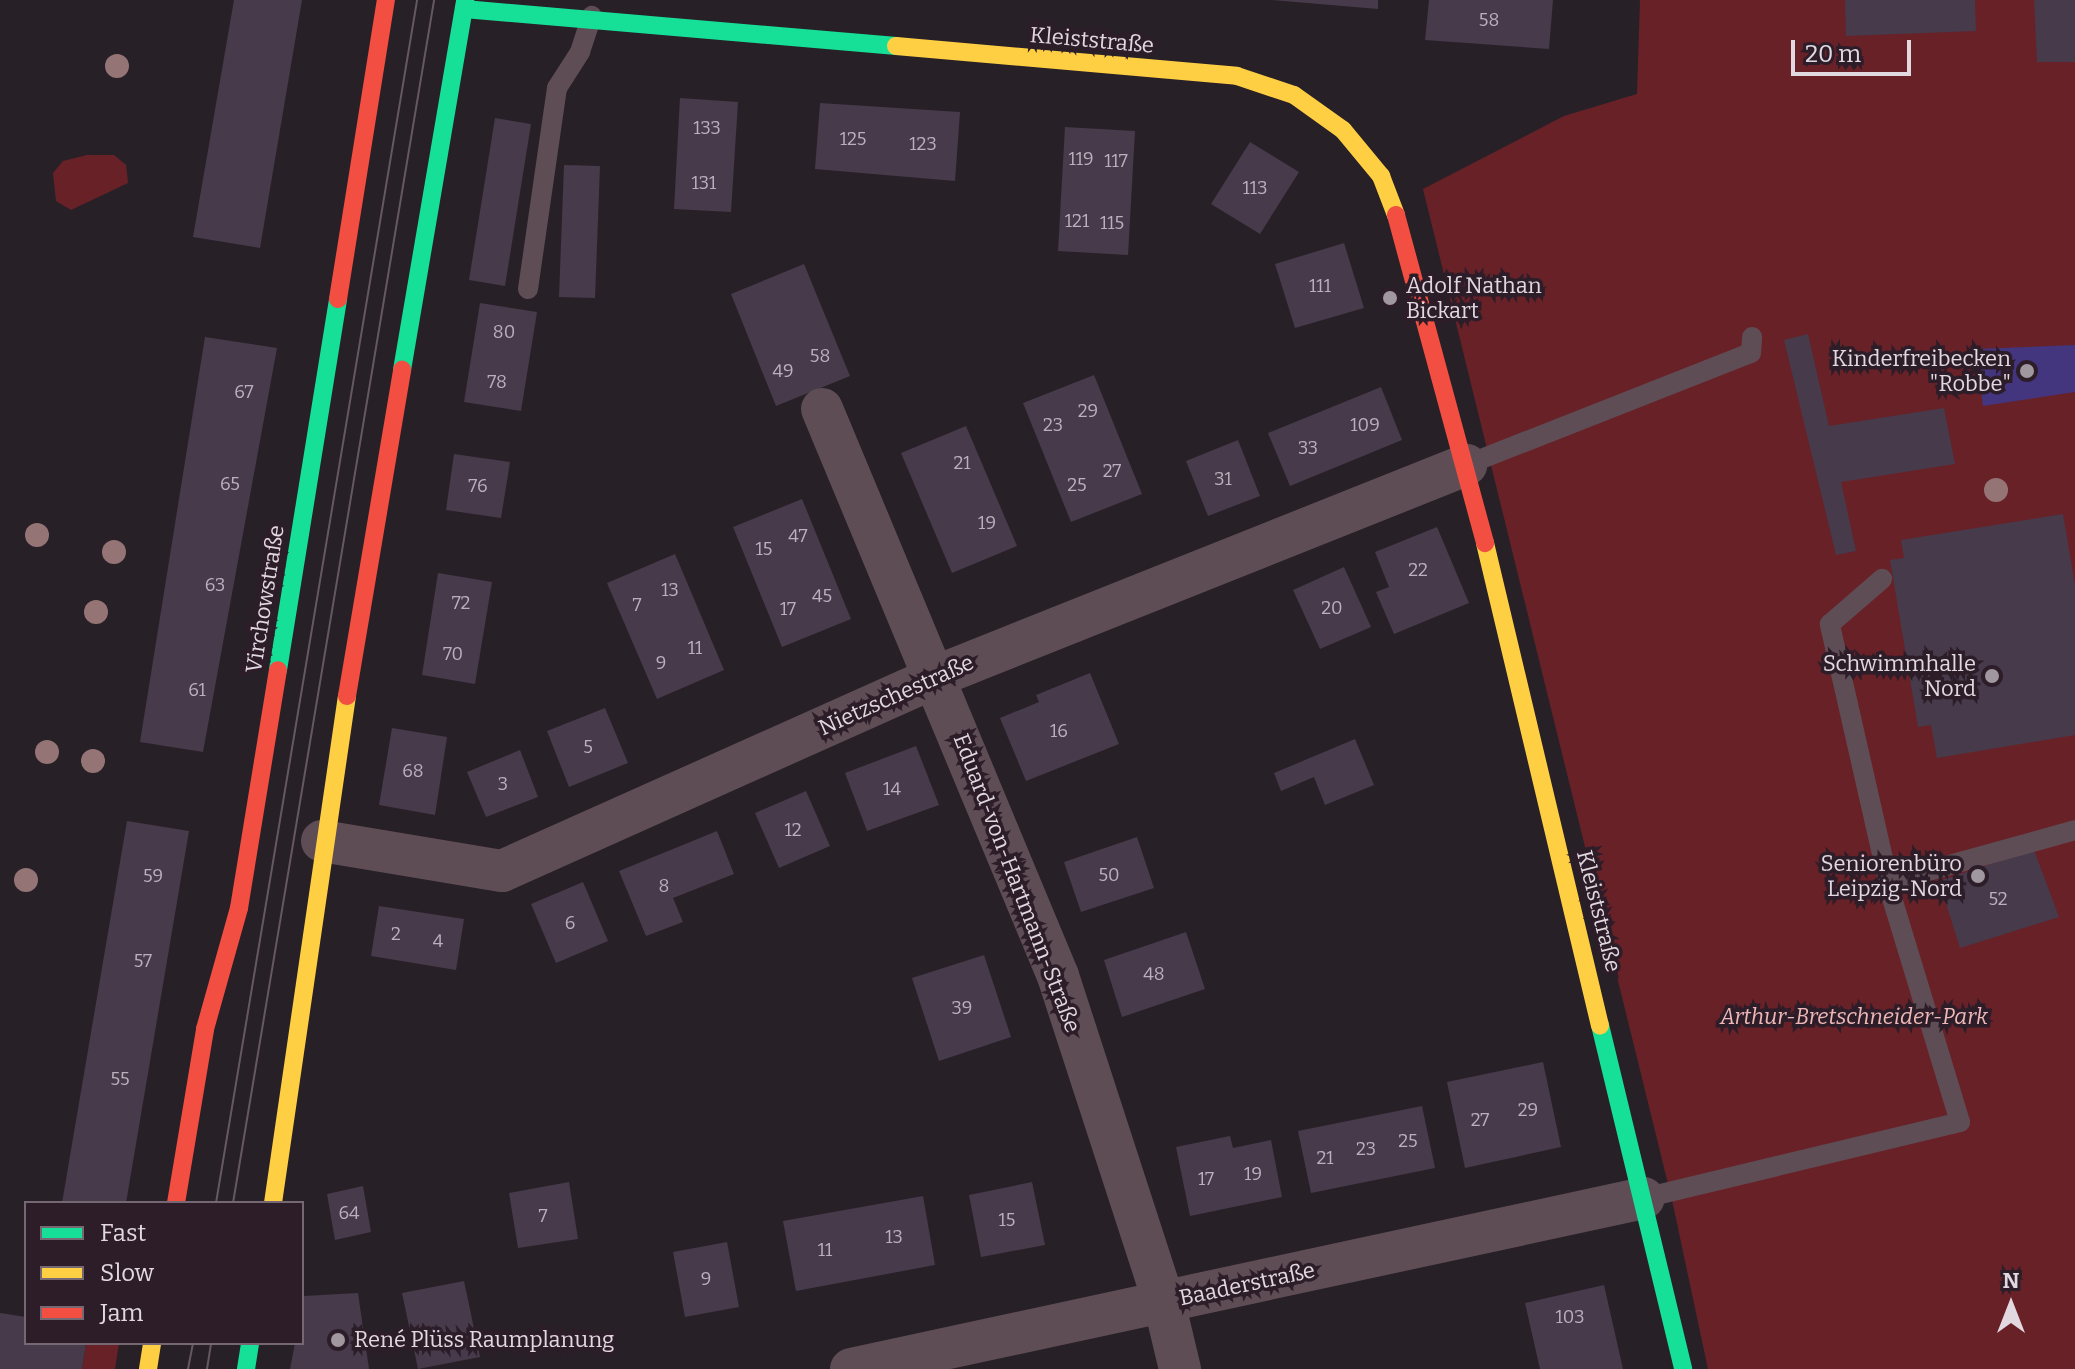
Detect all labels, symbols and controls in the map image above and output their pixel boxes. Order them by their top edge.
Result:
house number: 58 [1479,9,1499,31]
street label: Kleiststraße [1029,21,1155,59]
scale bar [1795,24,1915,74]
text: 20 m [1805,40,1861,68]
house number: 133 [693,117,721,139]
house number: 125 [840,128,866,150]
house number: 123 [909,133,937,155]
house number: 119 [1068,148,1094,170]
house number: 117 [1104,150,1128,172]
house number: 131 [692,172,716,194]
house number: 113 [1243,177,1267,199]
house number: 121 [1065,210,1089,232]
house number: 115 [1100,212,1124,234]
place label: Adolf Nathan Bickart [1406,272,1542,324]
house number: 111 [1309,275,1331,297]
marker: Adolf Nathan Bickart [1381,289,1399,307]
house number: 80 [493,321,515,343]
house number: 58 [810,345,830,367]
place label: Kinderfreibecken "Robbe" [1832,345,2011,396]
house number: 49 [772,360,794,382]
marker: Kinderfreibecken "Robbe" [2018,362,2036,380]
house number: 78 [487,371,507,393]
house number: 67 [234,381,254,403]
house number: 29 [1078,400,1098,422]
house number: 23 [1043,414,1063,436]
house number: 109 [1350,414,1380,436]
house number: 33 [1298,437,1318,459]
house number: 21 [953,452,971,474]
house number: 27 [1103,460,1121,482]
house number: 31 [1214,468,1232,490]
house number: 65 [220,473,240,495]
house number: 25 [1067,474,1087,496]
house number: 76 [468,475,488,497]
house number: 19 [978,512,996,534]
street label: Virchowstraße [240,523,290,675]
house number: 47 [788,525,808,547]
house number: 15 [756,538,772,560]
house number: 22 [1408,559,1428,581]
house number: 63 [205,574,225,596]
house number: 13 [661,579,679,601]
house number: 45 [812,585,832,607]
house number: 72 [452,592,470,614]
house number: 7 [632,594,642,616]
house number: 20 [1321,597,1343,619]
house number: 17 [780,598,796,620]
house number: 11 [688,637,702,659]
house number: 70 [443,643,463,665]
street label: Nietzschestraße [814,649,978,741]
place label: Schwimmhalle Nord [1823,650,1976,702]
house number: 9 [656,652,666,674]
marker: Schwimmhalle Nord [1983,667,2001,685]
house number: 61 [188,679,206,701]
house number: 16 [1050,720,1068,742]
street label: Eduard-von-Hartmann-Straße [948,730,1086,1036]
house number: 5 [583,736,593,758]
house number: 68 [402,760,424,782]
house number: 3 [498,773,508,795]
house number: 14 [883,778,901,800]
house number: 12 [784,819,802,841]
street label: Kleiststraße [1571,847,1627,975]
place label: Seniorenbüro Leipzig-Nord [1821,850,1962,902]
house number: 50 [1098,864,1120,886]
house number: 59 [143,865,163,887]
marker: Seniorenbüro Leipzig-Nord [1969,867,1987,885]
house number: 8 [659,875,669,897]
house number: 52 [1988,888,2008,910]
house number: 6 [565,912,575,934]
house number: 2 [391,923,401,945]
house number: 4 [433,930,443,952]
house number: 57 [134,950,152,972]
house number: 48 [1143,963,1165,985]
house number: 39 [952,997,972,1019]
park label: Arthur-Bretschneider-Park [1720,1004,1988,1030]
house number: 55 [110,1068,130,1090]
house number: 29 [1518,1099,1538,1121]
house number: 27 [1471,1109,1489,1131]
house number: 25 [1398,1130,1418,1152]
house number: 23 [1356,1138,1376,1160]
house number: 21 [1316,1147,1334,1169]
house number: 19 [1244,1163,1262,1185]
house number: 17 [1198,1168,1214,1190]
legend [24,1201,304,1345]
house number: 64 [338,1202,360,1224]
house number: 7 [538,1205,548,1227]
house number: 15 [999,1209,1015,1231]
text: Fast [100,1219,146,1247]
house number: 13 [885,1226,903,1248]
house number: 11 [818,1239,832,1261]
street label: Baaderstraße [1177,1257,1317,1311]
text: Slow [100,1259,154,1287]
north arrow [1971,1265,2051,1345]
text: N [2003,1267,2019,1294]
house number: 9 [701,1268,711,1290]
text: Jam [100,1299,143,1327]
house number: 103 [1555,1306,1585,1328]
place label: René Plüss Raumplanung [354,1327,614,1353]
marker: René Plüss Raumplanung [329,1331,347,1349]

